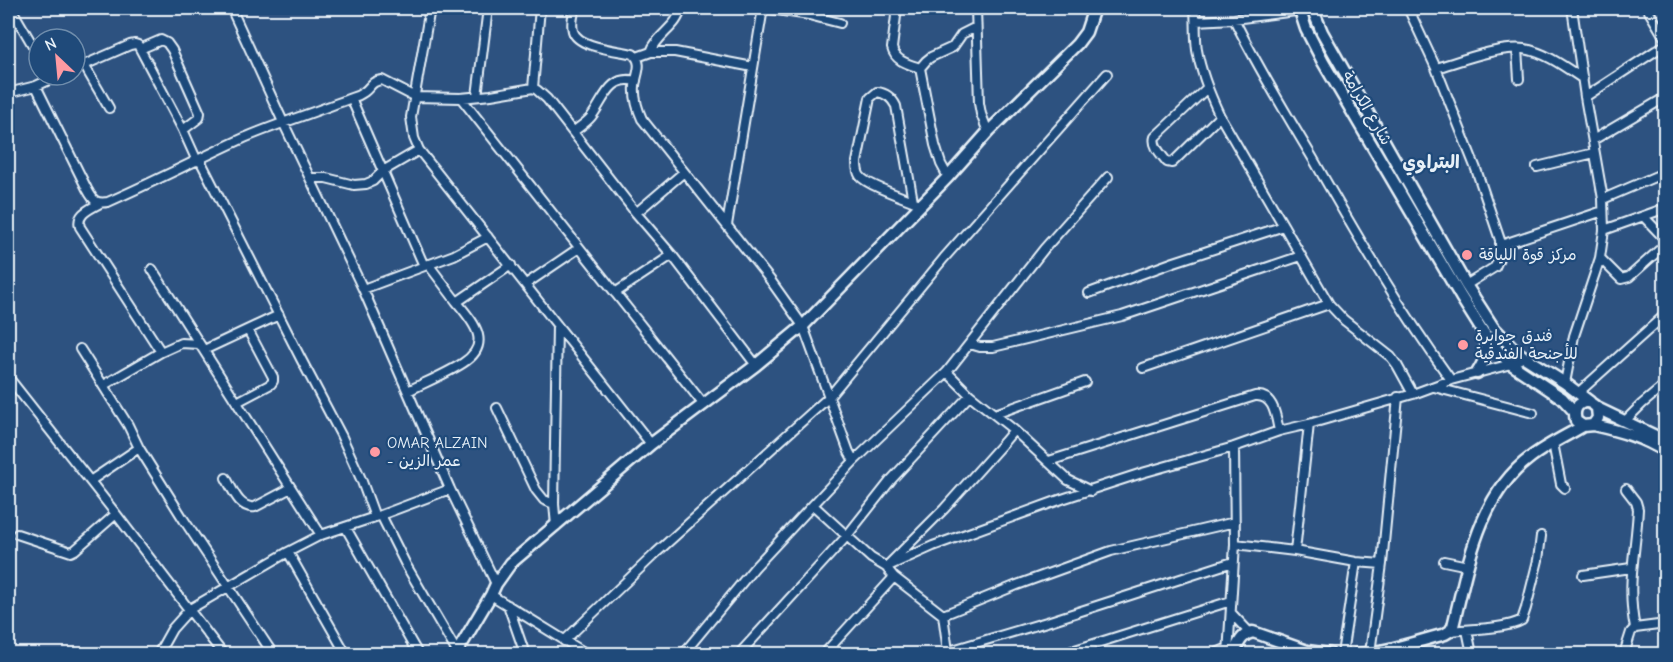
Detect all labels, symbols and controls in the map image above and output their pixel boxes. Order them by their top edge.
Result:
north arrow [27,27,87,87]
text: N [42,34,59,55]
street label: شارع الكرامة [1337,68,1395,149]
district label: البتراوي [1402,152,1460,176]
place label: مركز قوة اللياقة [1479,246,1577,265]
marker: مركز قوة اللياقة [1460,248,1474,262]
place label: فندق جوابرة للأجنحة الفندقية [1475,327,1578,363]
marker: فندق جوابرة للأجنحة الفندقية [1456,338,1470,352]
place label: OMAR ALZAIN - عمر الزين [387,434,488,470]
marker: OMAR ALZAIN - عمر الزين [368,445,382,459]

